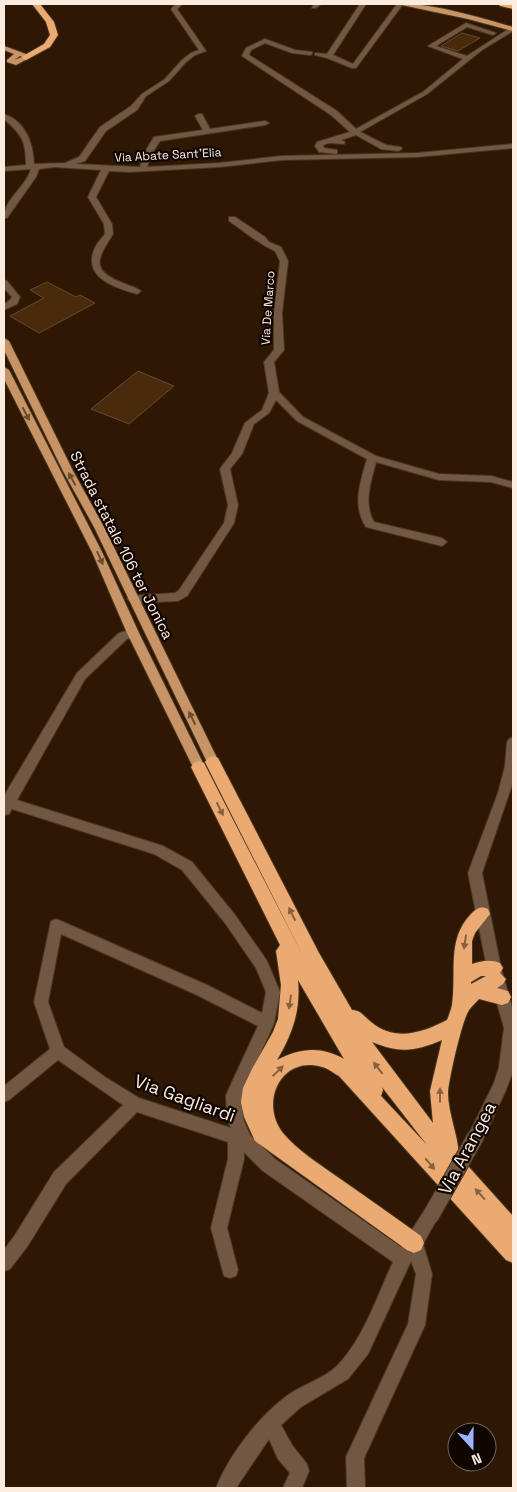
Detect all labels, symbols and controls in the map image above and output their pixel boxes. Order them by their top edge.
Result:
street label: Via Abate Sant'Elia [114,144,222,166]
street label: Via De Marco [257,270,279,346]
one-way arrow [22,407,30,421]
street label: Strada statale 106 ter Jonica [66,448,178,643]
one-way arrow [68,472,77,486]
one-way arrow [97,551,105,565]
one-way arrow [188,711,196,726]
one-way arrow [216,801,224,816]
one-way arrow [287,907,295,921]
one-way arrow [461,935,469,951]
one-way arrow [286,995,294,1011]
one-way arrow [373,1061,384,1074]
one-way arrow [272,1065,284,1077]
street label: Via Gagliardi [131,1069,239,1127]
one-way arrow [436,1087,444,1103]
street label: Via Arangea [433,1098,501,1198]
one-way arrow [424,1157,435,1170]
one-way arrow [475,1187,486,1200]
north arrow [447,1422,497,1472]
text: N [469,1449,484,1469]

